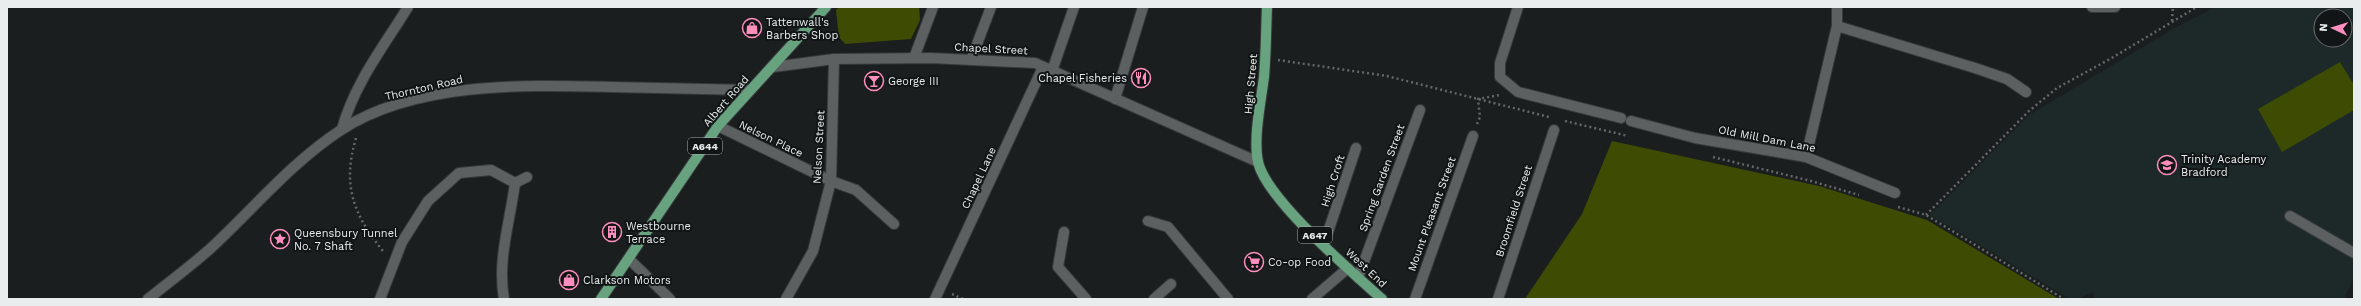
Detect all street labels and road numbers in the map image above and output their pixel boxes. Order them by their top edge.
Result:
street label: Chapel Street [954,41,1029,57]
street label: High Street [1242,53,1260,115]
street label: Thornton Road [384,73,464,103]
street label: Albert Road [700,73,752,129]
street label: Nelson Street [811,109,827,184]
street label: Nelson Place [737,118,805,160]
street label: Spring Garden Street [1357,122,1408,233]
street label: Old Mill Dam Lane [1717,123,1817,155]
road number: A644 [688,138,722,154]
street label: Chapel Lane [959,145,999,211]
street label: High Croft [1318,153,1348,209]
street label: Mount Pleasant Street [1405,155,1459,273]
street label: Broomfield Street [1493,163,1535,259]
road number: A647 [1298,227,1332,243]
street label: West End [1343,246,1389,290]

